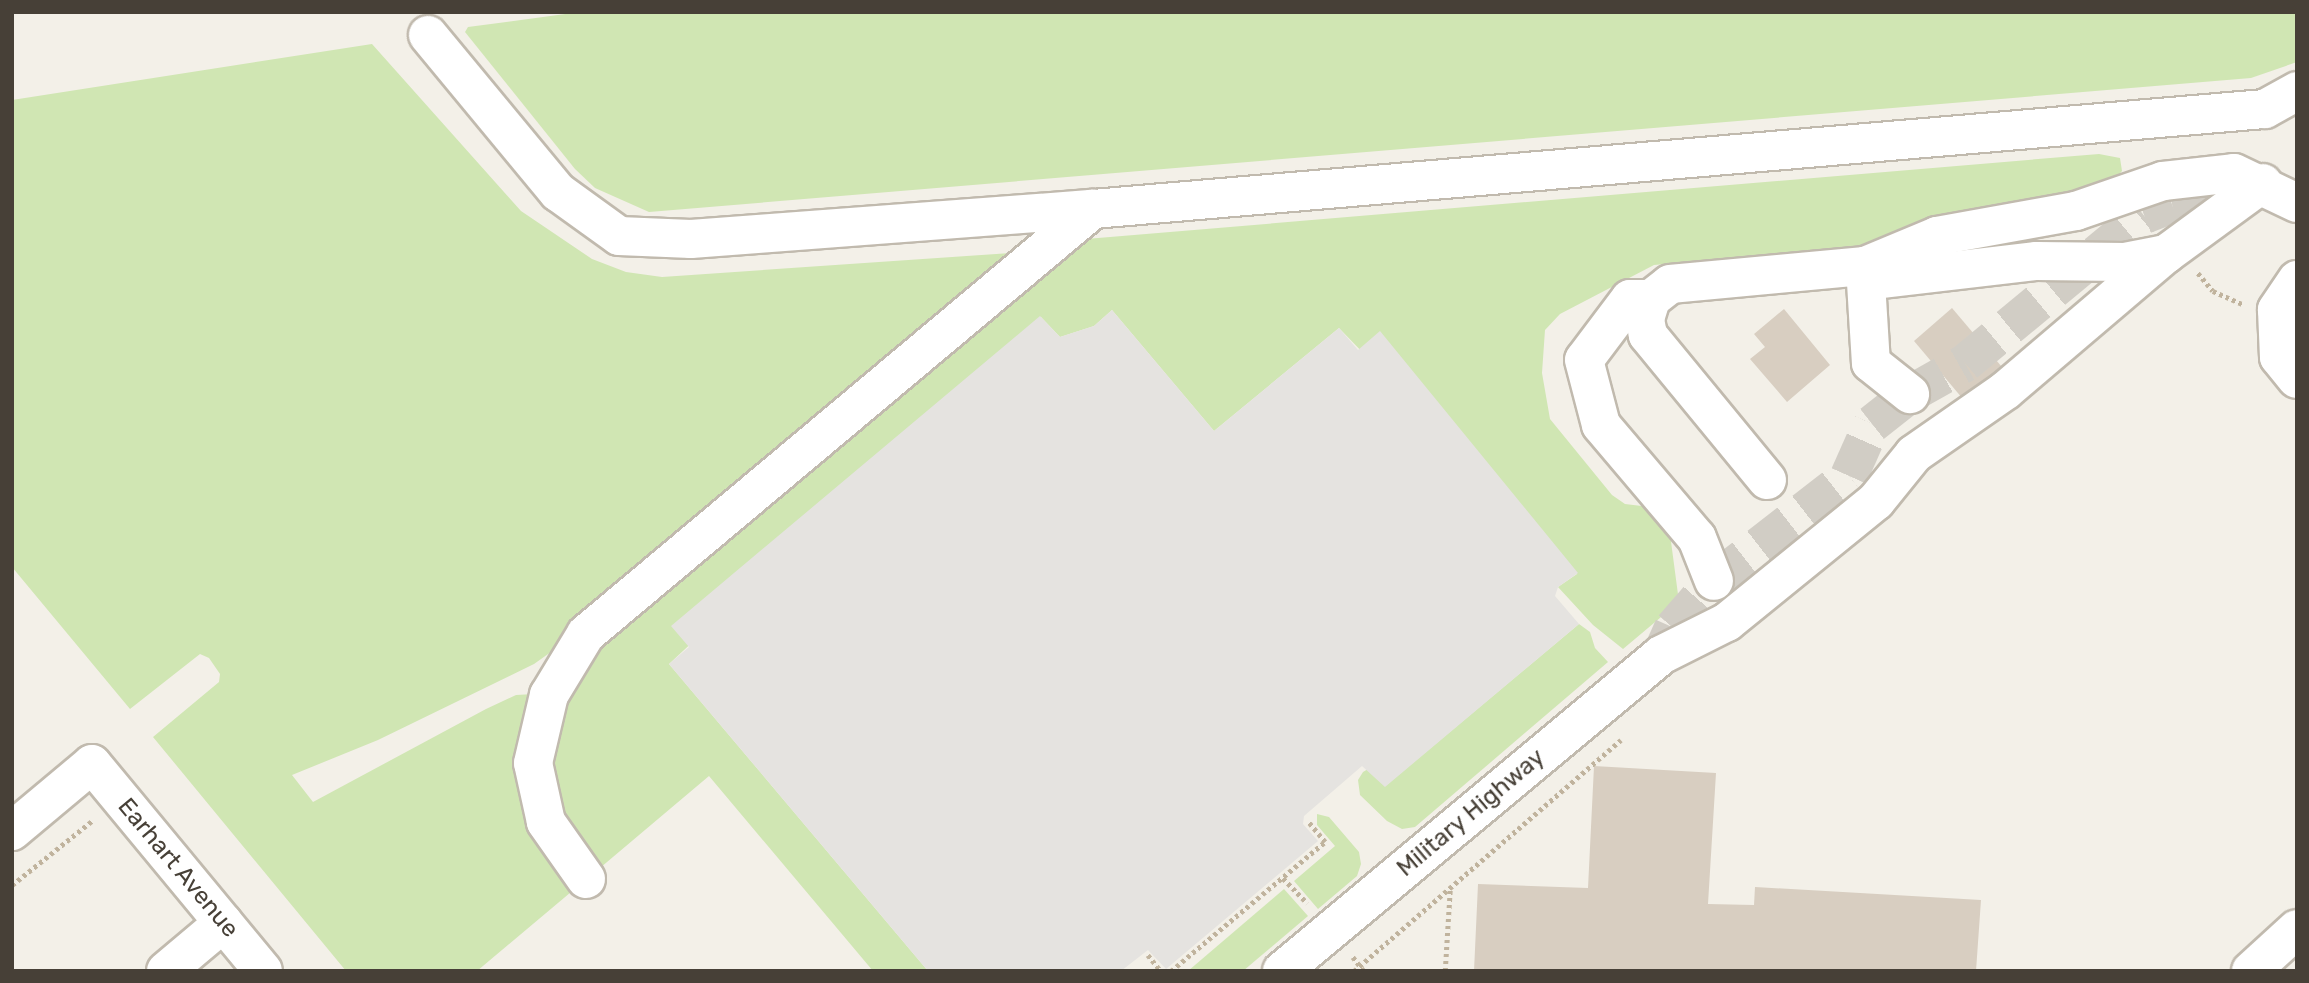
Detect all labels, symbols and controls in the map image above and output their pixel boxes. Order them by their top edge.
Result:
street label: Military Highway [1391,743,1551,883]
street label: Earhart Avenue [111,792,245,944]

